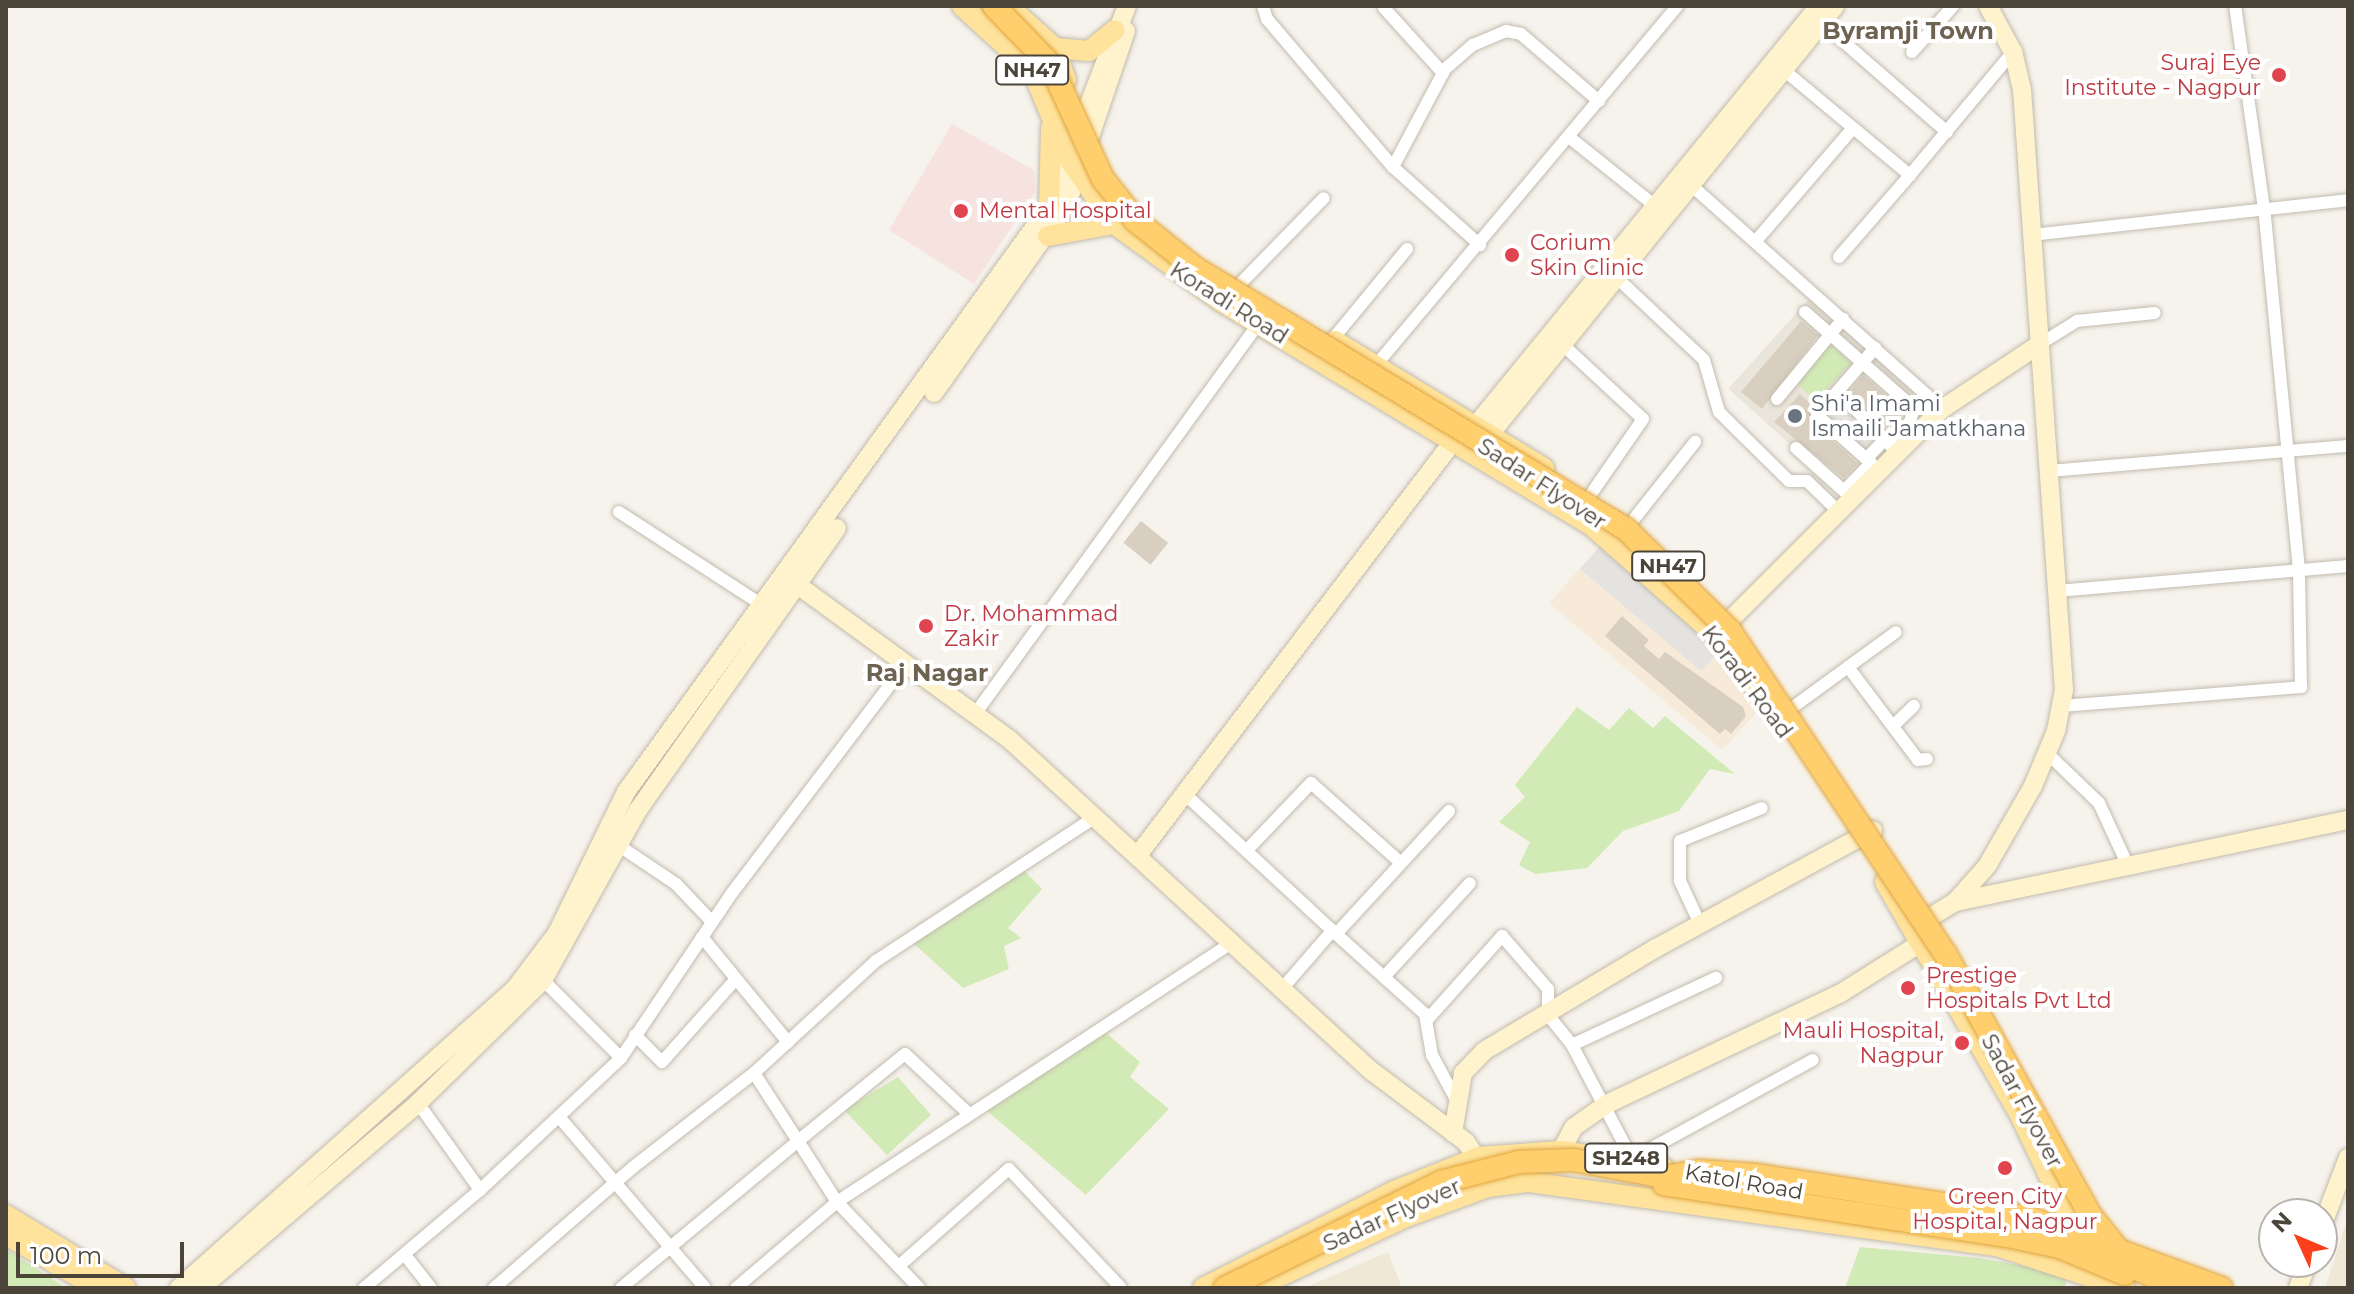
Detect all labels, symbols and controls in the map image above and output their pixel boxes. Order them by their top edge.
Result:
district label: Byramji Town [1822,17,1994,45]
place label: Suraj Eye Institute - Nagpur [2064,49,2261,100]
road number: NH47 [994,54,1070,86]
marker: Suraj Eye Institute - Nagpur [2268,64,2290,86]
place label: Mental Hospital [979,198,1152,224]
marker: Mental Hospital [950,200,972,222]
place label: Corium Skin Clinic [1530,229,1644,280]
marker: Corium Skin Clinic [1501,244,1523,266]
street label: Koradi Road [1165,256,1293,350]
place label: Shi'a Imami Ismaili Jamatkhana [1811,390,2026,442]
marker: Shi'a Imami Ismaili Jamatkhana [1786,407,1804,425]
street label: Sadar Flyover [1473,433,1611,535]
road number: NH47 [1630,550,1706,582]
place label: Dr. Mohammad Zakir [944,600,1118,652]
marker: Dr. Mohammad Zakir [915,615,937,637]
street label: Koradi Road [1696,621,1798,743]
district label: Raj Nagar [866,659,988,687]
place label: Prestige Hospitals Pvt Ltd [1926,962,2112,1014]
marker: Prestige Hospitals Pvt Ltd [1897,977,1919,999]
place label: Mauli Hospital, Nagpur [1783,1017,1944,1068]
street label: Sadar Flyover [1976,1030,2068,1172]
marker: Mauli Hospital, Nagpur [1951,1032,1973,1054]
road number: SH248 [1584,1142,1668,1174]
marker: Green City Hospital, Nagpur [1994,1157,2016,1179]
street label: Katol Road [1683,1159,1805,1205]
street label: Sadar Flyover [1319,1173,1465,1257]
place label: Green City Hospital, Nagpur [1912,1183,2098,1234]
north arrow [2258,1198,2338,1278]
text: N [2266,1207,2298,1238]
scale bar [20,1226,188,1276]
text: 100 m [30,1241,102,1270]

